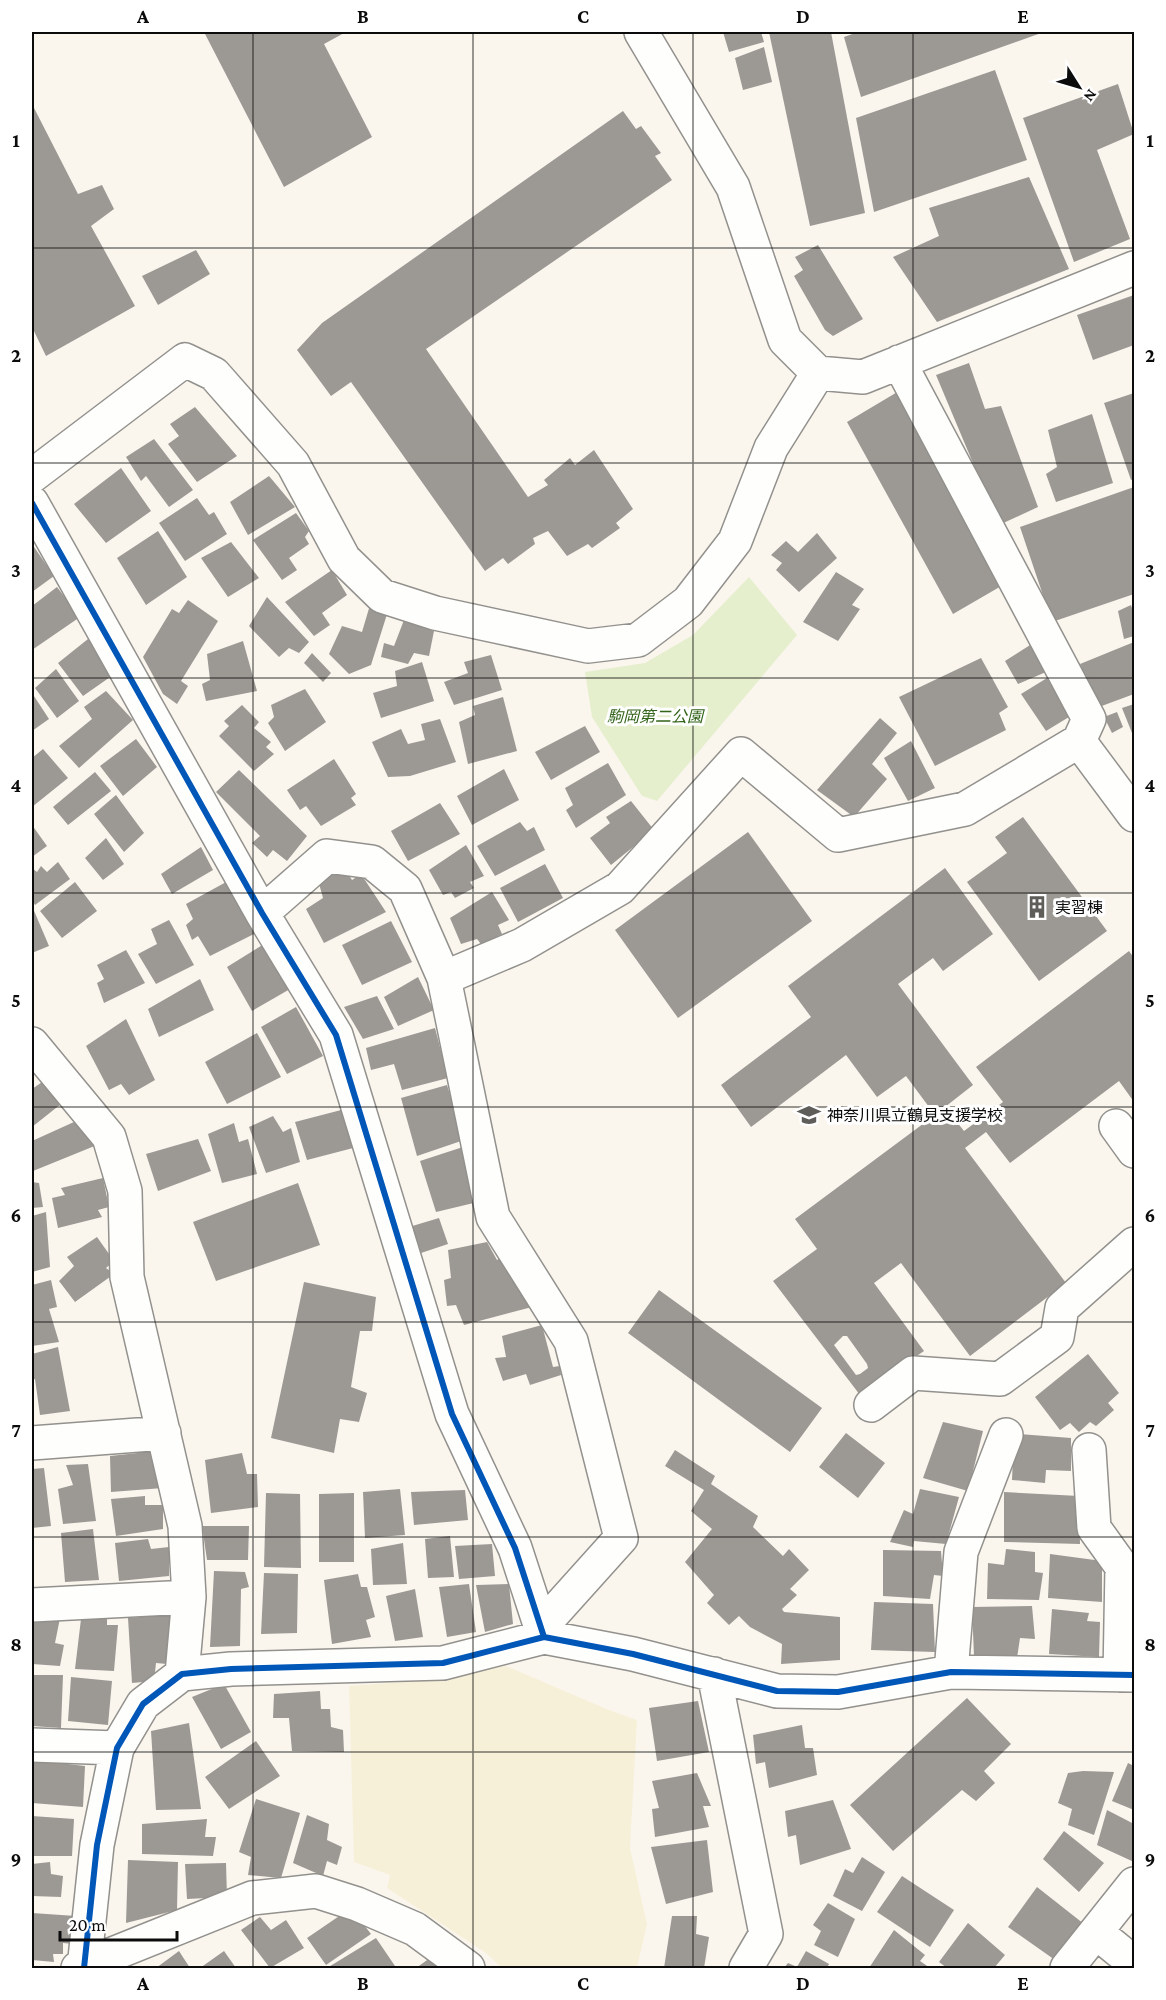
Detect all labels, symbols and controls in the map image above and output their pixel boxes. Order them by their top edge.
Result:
text: A [136,5,150,27]
text: B [357,5,369,27]
text: C [577,5,589,27]
text: D [796,5,810,27]
text: E [1017,5,1029,27]
north arrow [1049,57,1109,117]
text: N [1080,86,1101,105]
text: 1 [12,129,20,151]
text: 1 [1146,129,1154,151]
text: 2 [11,344,21,366]
text: 2 [1145,344,1155,366]
text: 3 [11,559,21,581]
text: 3 [1145,559,1155,581]
park label: 駒岡第二公園 [607,708,705,725]
text: 4 [11,774,22,796]
text: 4 [1145,774,1156,796]
building icon: 実習棟 [1024,894,1050,920]
place label: 実習棟 [1055,899,1103,916]
text: 5 [11,989,21,1011]
text: 5 [1145,989,1155,1011]
school or university icon: 神奈川県立鶴見支援学校 [796,1102,822,1128]
place label: 神奈川県立鶴見支援学校 [827,1107,1003,1124]
text: 6 [11,1204,21,1226]
text: 6 [1145,1204,1155,1226]
text: 7 [11,1419,21,1441]
text: 7 [1145,1419,1155,1441]
text: 8 [10,1633,22,1655]
text: 8 [1144,1633,1156,1655]
text: 9 [11,1848,21,1870]
text: 9 [1145,1848,1155,1870]
scale bar [60,1904,177,1942]
text: 20 m [69,1915,106,1935]
text: A [136,1972,150,1994]
text: B [357,1972,369,1994]
text: C [577,1972,589,1994]
text: D [796,1972,810,1994]
text: E [1017,1972,1029,1994]

